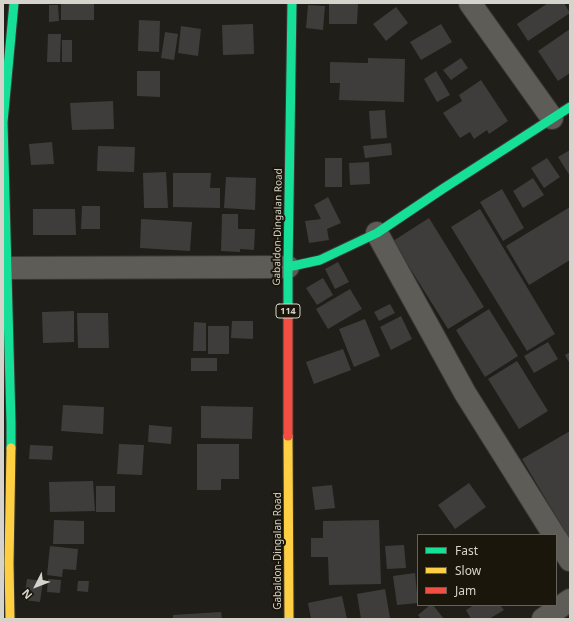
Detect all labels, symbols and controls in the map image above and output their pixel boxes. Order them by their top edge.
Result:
street label: Gabaldon-Dingalan Road [271,168,285,286]
road number: 114 [276,304,300,318]
street label: Gabaldon-Dingalan Road [272,492,284,610]
legend [417,534,557,606]
text: Fast [455,542,478,559]
text: Slow [455,562,481,579]
north arrow [16,566,56,606]
text: Jam [455,582,476,599]
text: N [18,586,35,603]

